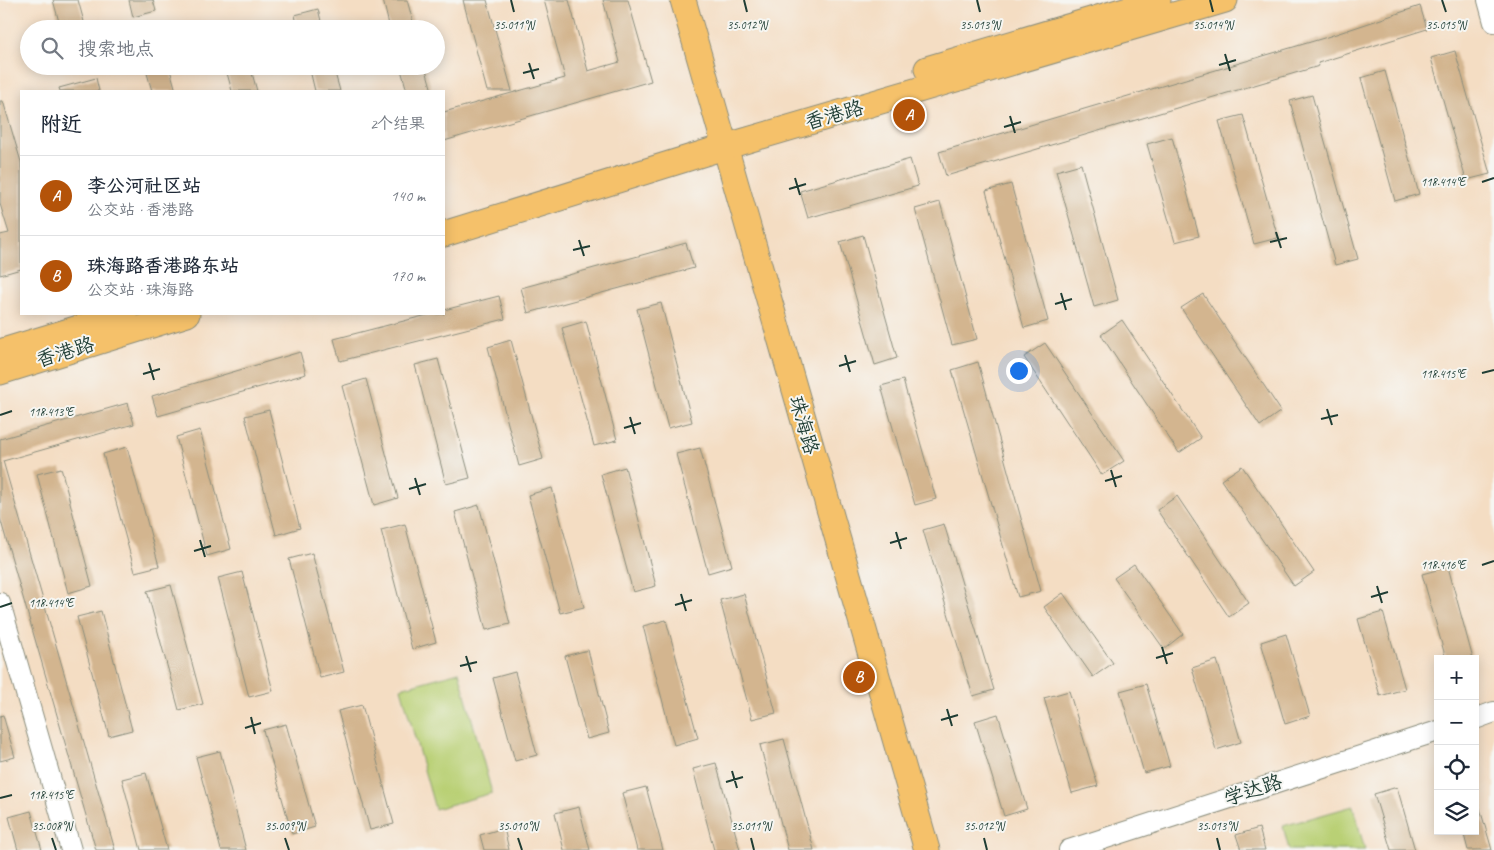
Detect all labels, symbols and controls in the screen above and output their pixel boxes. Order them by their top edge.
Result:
text: 35.011°N [494,17,536,33]
text: 35.012°N [727,17,769,33]
text: 35.013°N [960,17,1002,33]
text: 35.014°N [1193,17,1235,33]
text: 35.015°N [1426,17,1468,33]
search box [20,20,445,75]
icon: search [38,34,66,62]
text: 搜索地点 [78,37,154,61]
street label: 香港路 [802,94,867,135]
pin: A [893,96,925,134]
text: 附近 [40,111,82,137]
text: 2个结果 [370,114,425,134]
text: 李公河社区站 [87,174,201,198]
text: 118.414°E [1421,174,1467,190]
text: A [52,186,60,206]
text: 140 m [391,186,425,206]
text: 公交站 · 香港路 [87,200,194,220]
text: 珠海路香港路东站 [87,254,239,278]
text: B [52,266,60,286]
text: 170 m [391,266,425,286]
text: 公交站 · 珠海路 [87,280,194,300]
street label: 香港路 [33,331,98,373]
your location [1006,358,1032,384]
text: 118.415°E [1421,366,1467,382]
street label: 珠海路 [784,393,825,458]
text: 118.413°E [29,404,75,420]
text: 118.416°E [1421,557,1467,573]
text: 118.414°E [29,595,75,611]
map controls [1434,655,1479,835]
button: + [1434,655,1479,700]
pin: B [843,658,875,696]
button: − [1434,700,1479,745]
button: locate [1434,745,1479,790]
street label: 学达路 [1221,769,1286,811]
text: 118.415°E [29,787,75,803]
button: layers [1434,790,1479,835]
text: 35.008°N [32,818,74,834]
text: 35.009°N [265,818,307,834]
text: 35.010°N [498,818,540,834]
text: 35.011°N [731,818,773,834]
text: 35.012°N [964,818,1006,834]
text: 35.013°N [1197,818,1239,834]

